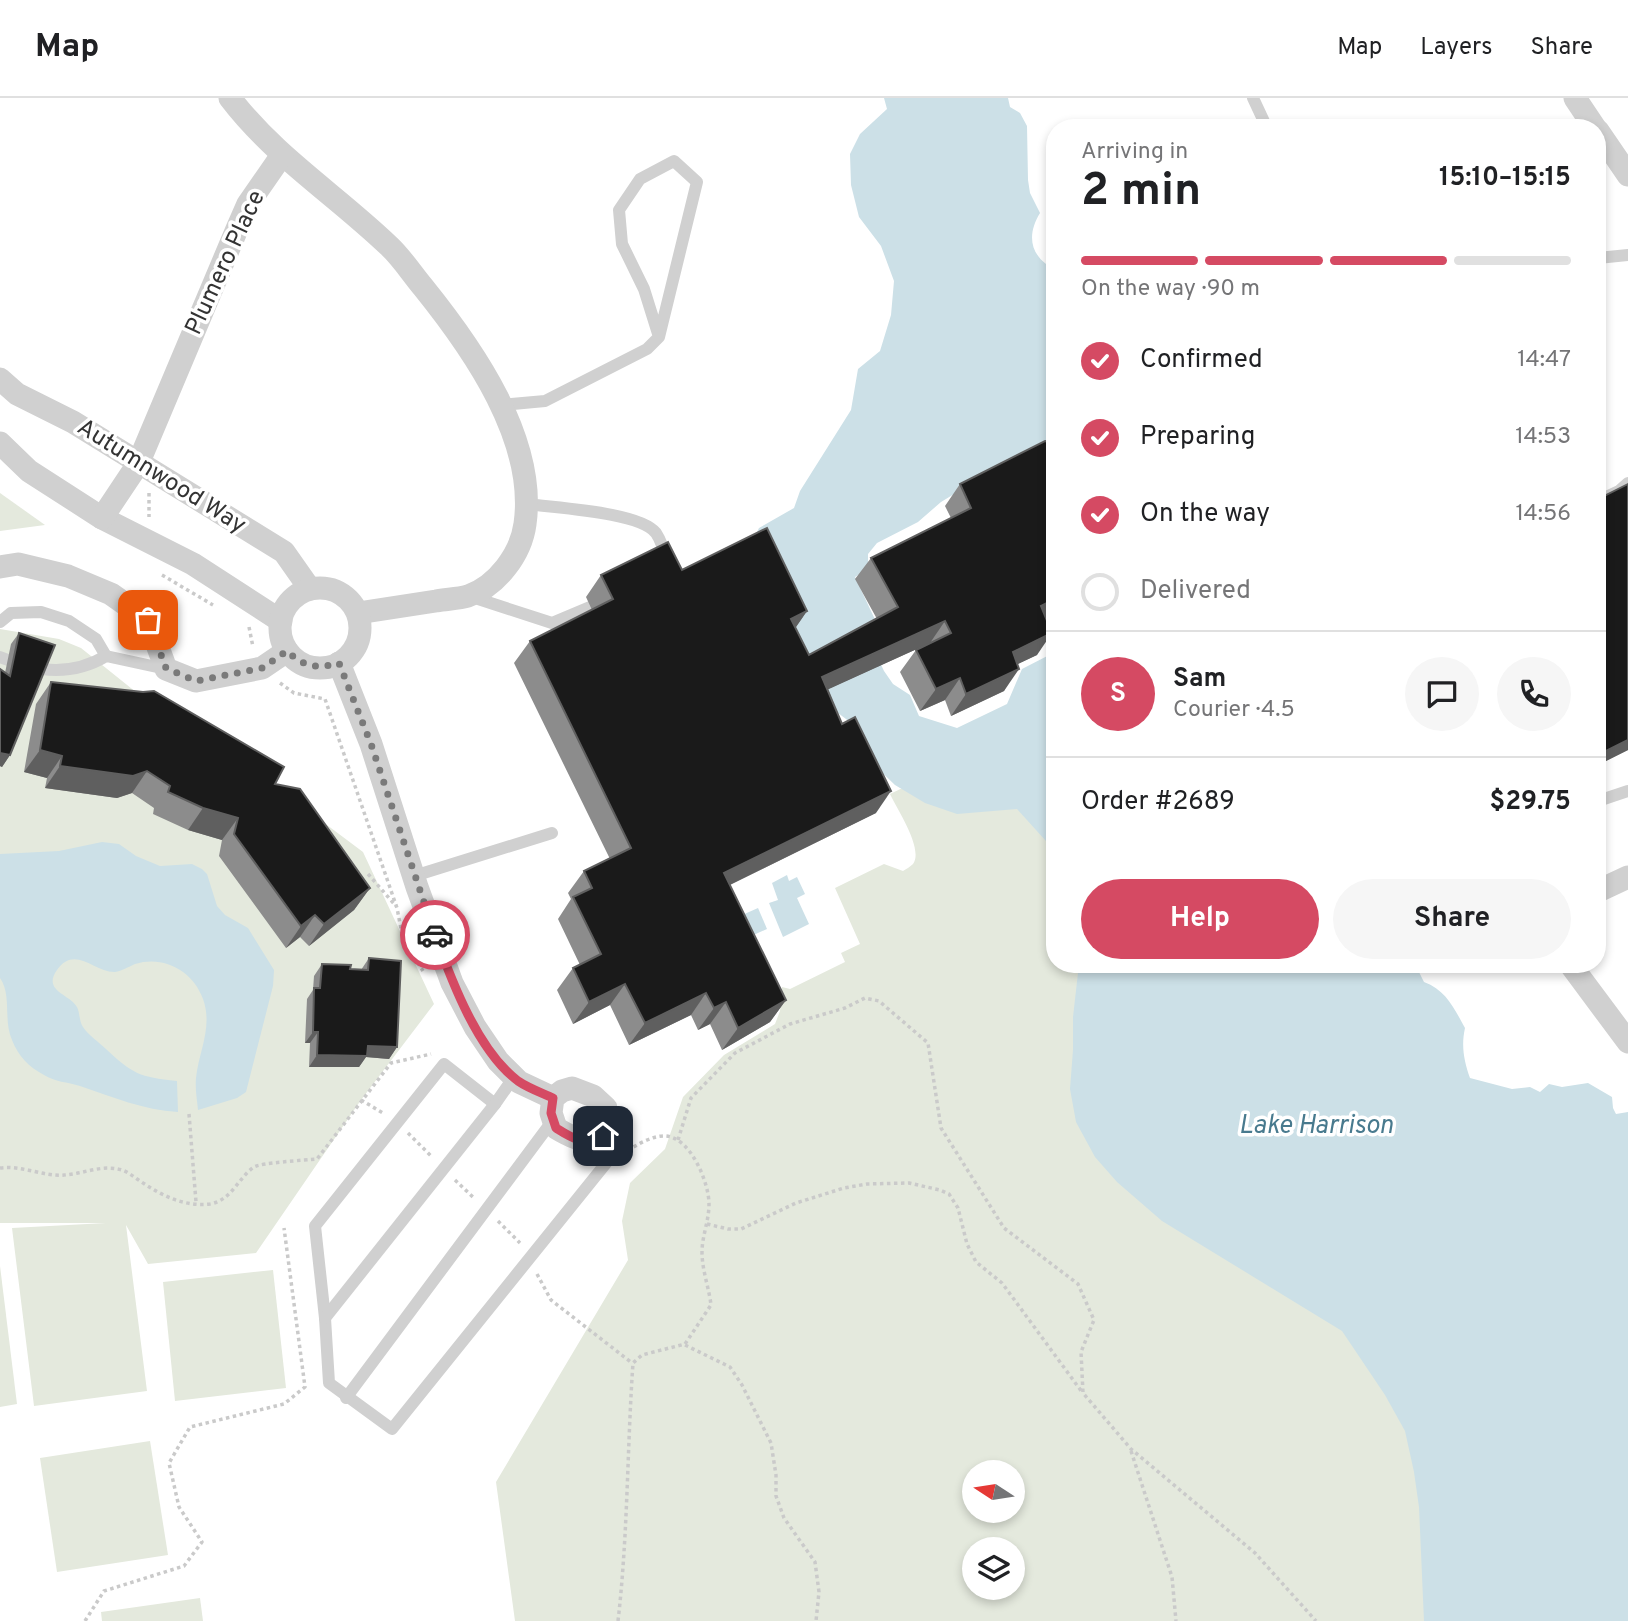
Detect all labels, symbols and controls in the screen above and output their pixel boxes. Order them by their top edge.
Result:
text: Map [35,27,99,69]
text: Map [1337,33,1382,63]
text: Layers [1420,33,1492,63]
text: Share [1530,33,1593,63]
text: Arriving in [1081,138,1188,167]
text: 15:10–15:15 [1439,162,1571,195]
text: 2 min [1081,163,1201,222]
street label: Plumero Place [179,186,273,340]
text: On the way · 90 m [1081,275,1260,304]
icon: check [1081,342,1119,380]
text: Confirmed [1140,344,1263,377]
text: 14:47 [1517,346,1571,375]
street label: Autumnwood Way [71,413,251,541]
icon: check [1081,419,1119,457]
text: Preparing [1140,421,1255,454]
text: 14:53 [1515,423,1571,452]
icon: check [1081,496,1119,534]
text: On the way [1140,498,1270,531]
text: 14:56 [1515,500,1571,529]
text: Delivered [1140,575,1251,608]
pin [118,590,178,650]
icon: bag [129,601,167,639]
button: chat [1405,657,1479,731]
button: phone [1497,657,1571,731]
text: Sam [1173,663,1226,696]
text: S [1110,678,1126,711]
text: Courier · 4.5 [1173,696,1295,725]
text: Order #2689 [1081,786,1235,819]
text: $29.75 [1489,786,1571,819]
button: Help [1081,879,1319,959]
button: Share [1333,879,1571,959]
courier [400,900,470,970]
icon: car [416,916,454,954]
pin [573,1106,633,1166]
water label: Lake Harrison [1239,1110,1393,1143]
icon: home [584,1117,622,1155]
north arrow [962,1460,1026,1522]
map controls [962,1460,1025,1600]
button: layers [962,1537,1025,1600]

